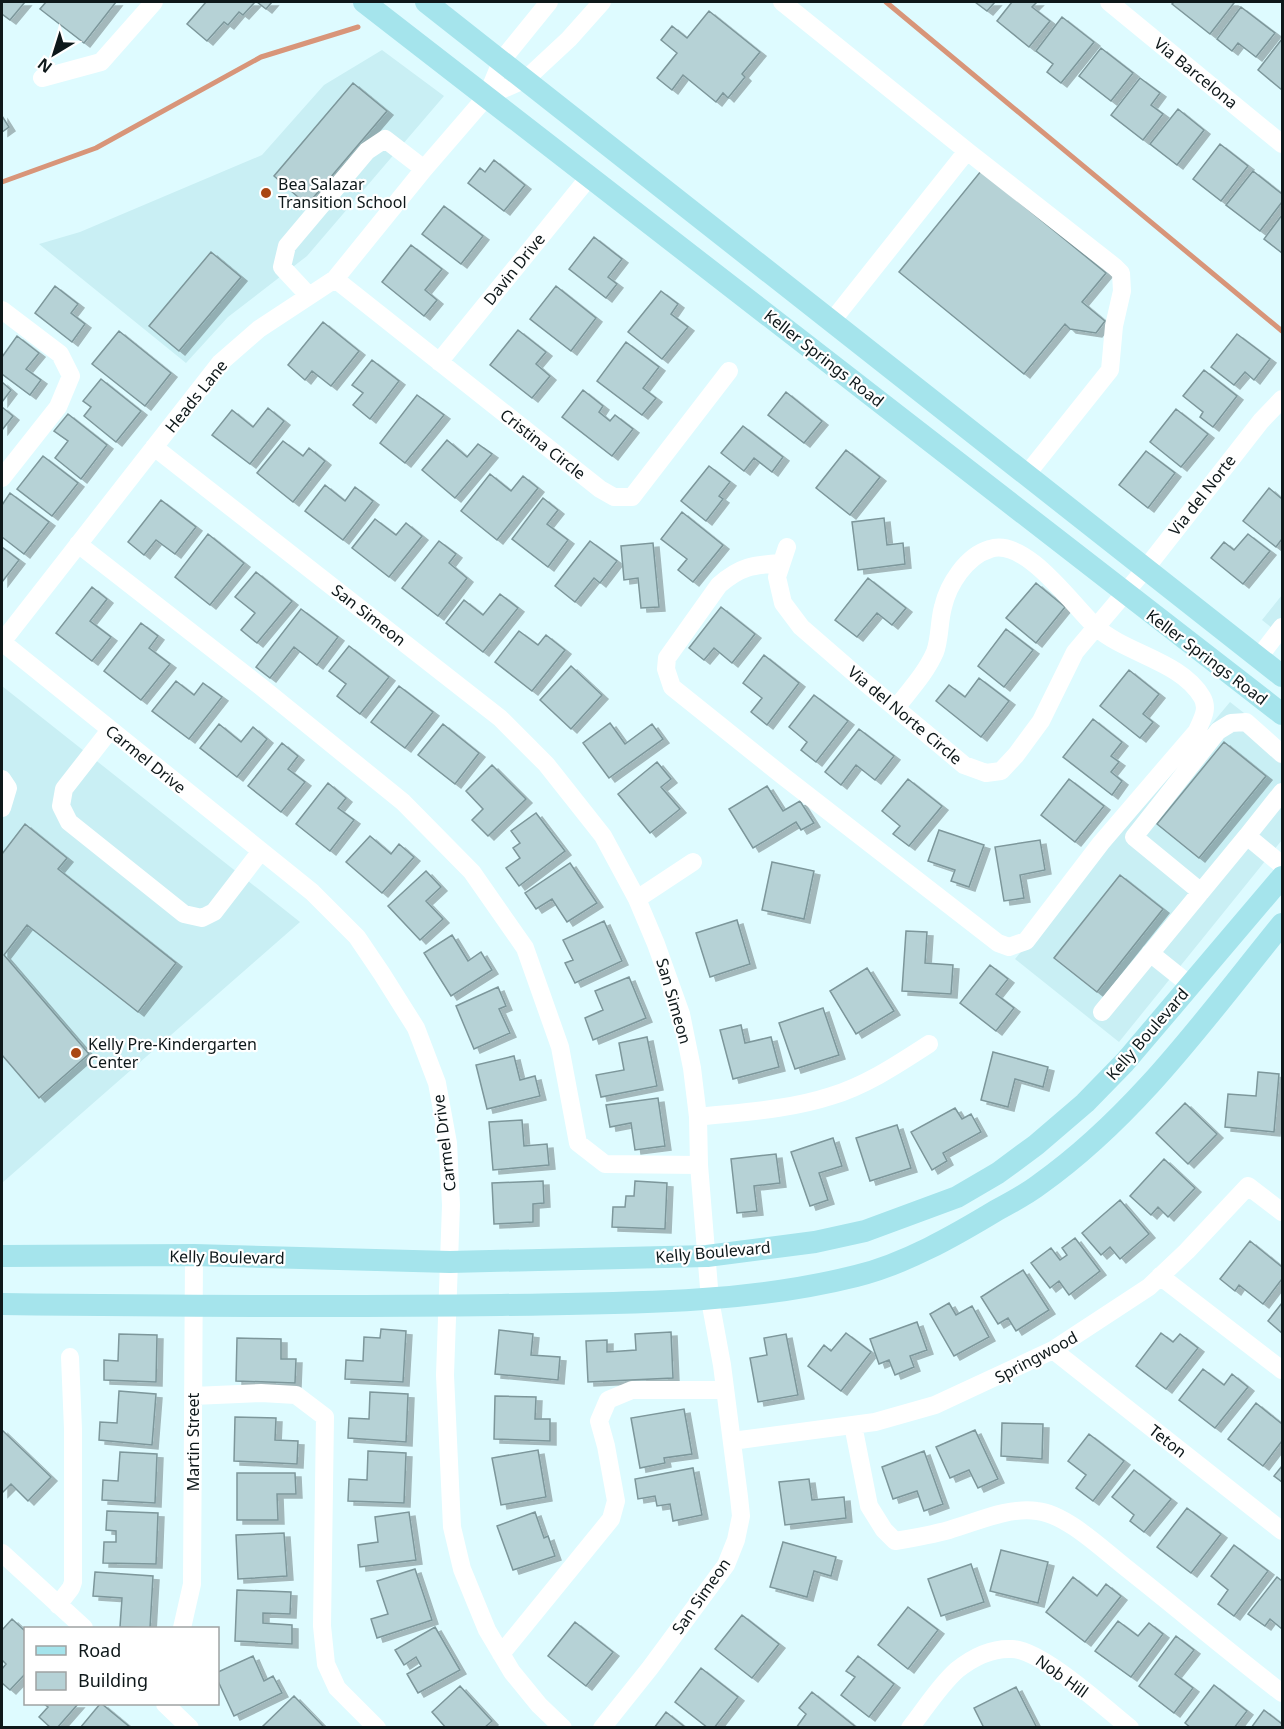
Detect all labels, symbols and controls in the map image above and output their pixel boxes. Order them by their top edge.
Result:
north arrow [24,24,84,84]
street label: Via Barcelona [1149,32,1243,114]
text: N [33,53,57,78]
place label: Bea Salazar Transition School [278,173,407,213]
marker: Bea Salazar Transition School [259,186,273,200]
street label: Davin Drive [478,228,550,310]
street label: Keller Springs Road [760,304,888,412]
street label: Heads Lane [160,355,232,437]
street label: Cristina Circle [496,404,590,484]
street label: Via del Norte [1163,450,1241,540]
street label: San Simeon [327,579,411,651]
street label: Keller Springs Road [1142,604,1272,710]
street label: Via del Norte Circle [843,661,967,769]
street label: Carmel Drive [101,720,191,798]
street label: San Simeon [651,956,697,1046]
street label: Kelly Boulevard [1101,983,1193,1085]
place label: Kelly Pre-Kindergarten Center [88,1033,257,1073]
marker: Kelly Pre-Kindergarten Center [69,1046,83,1060]
street label: Carmel Drive [427,1093,461,1193]
street label: Kelly Boulevard [654,1236,772,1268]
street label: Kelly Boulevard [169,1245,285,1269]
street label: Springwood [991,1326,1081,1388]
street label: Martin Street [182,1392,204,1491]
street label: Teton [1145,1419,1191,1463]
street label: San Simeon [667,1554,735,1638]
legend [24,1627,219,1705]
text: Road [78,1638,121,1662]
street label: Nob Hill [1031,1649,1093,1703]
text: Building [78,1668,148,1692]

